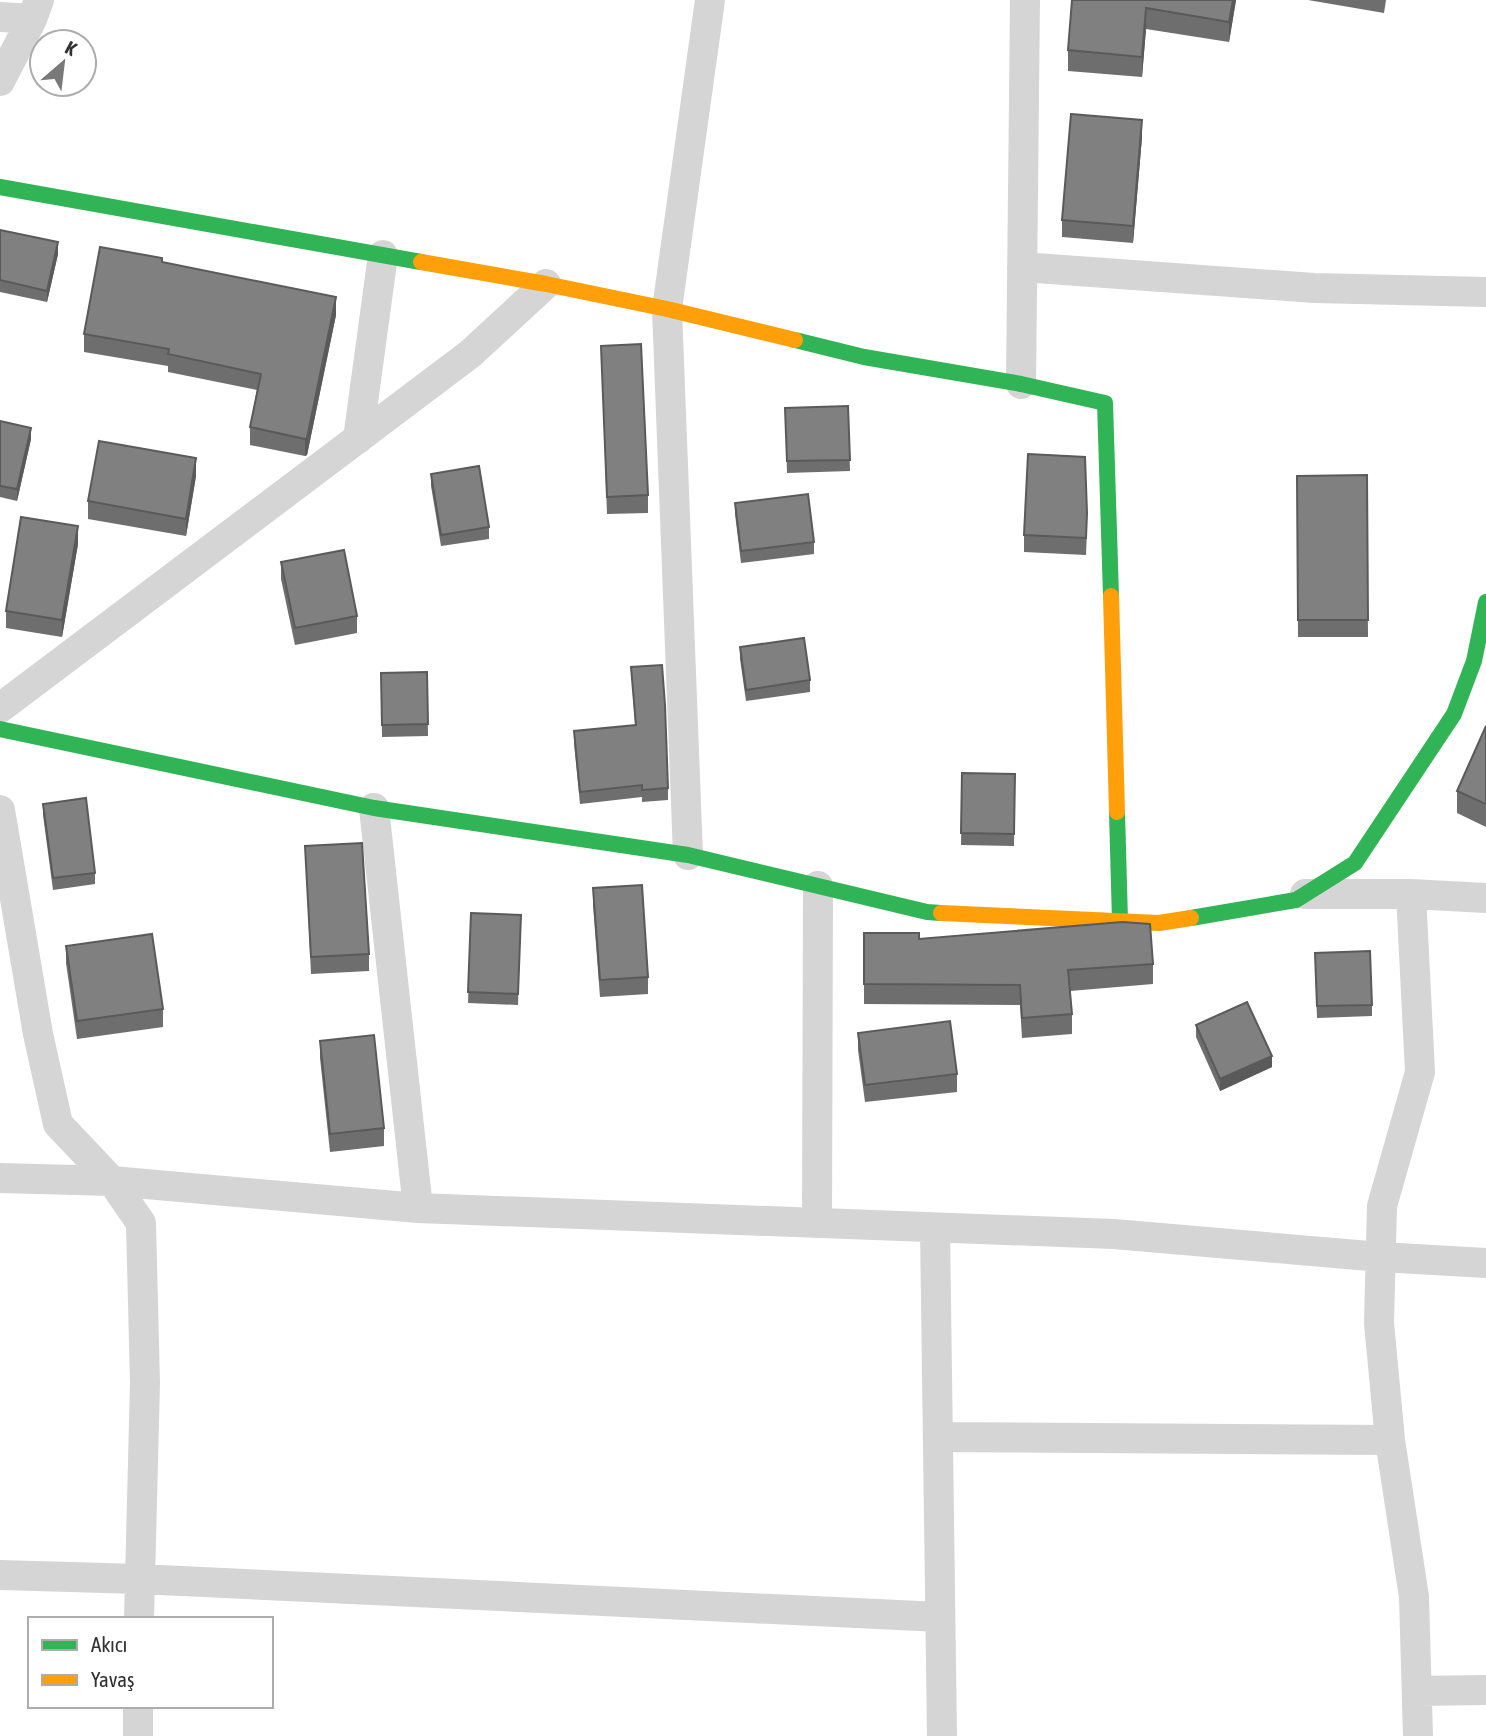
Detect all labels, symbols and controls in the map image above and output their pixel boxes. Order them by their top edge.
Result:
north arrow [28,28,98,98]
text: K [62,36,81,60]
legend [28,1617,273,1708]
text: Akıcı [91,1632,127,1656]
text: Yavaş [91,1667,134,1691]

